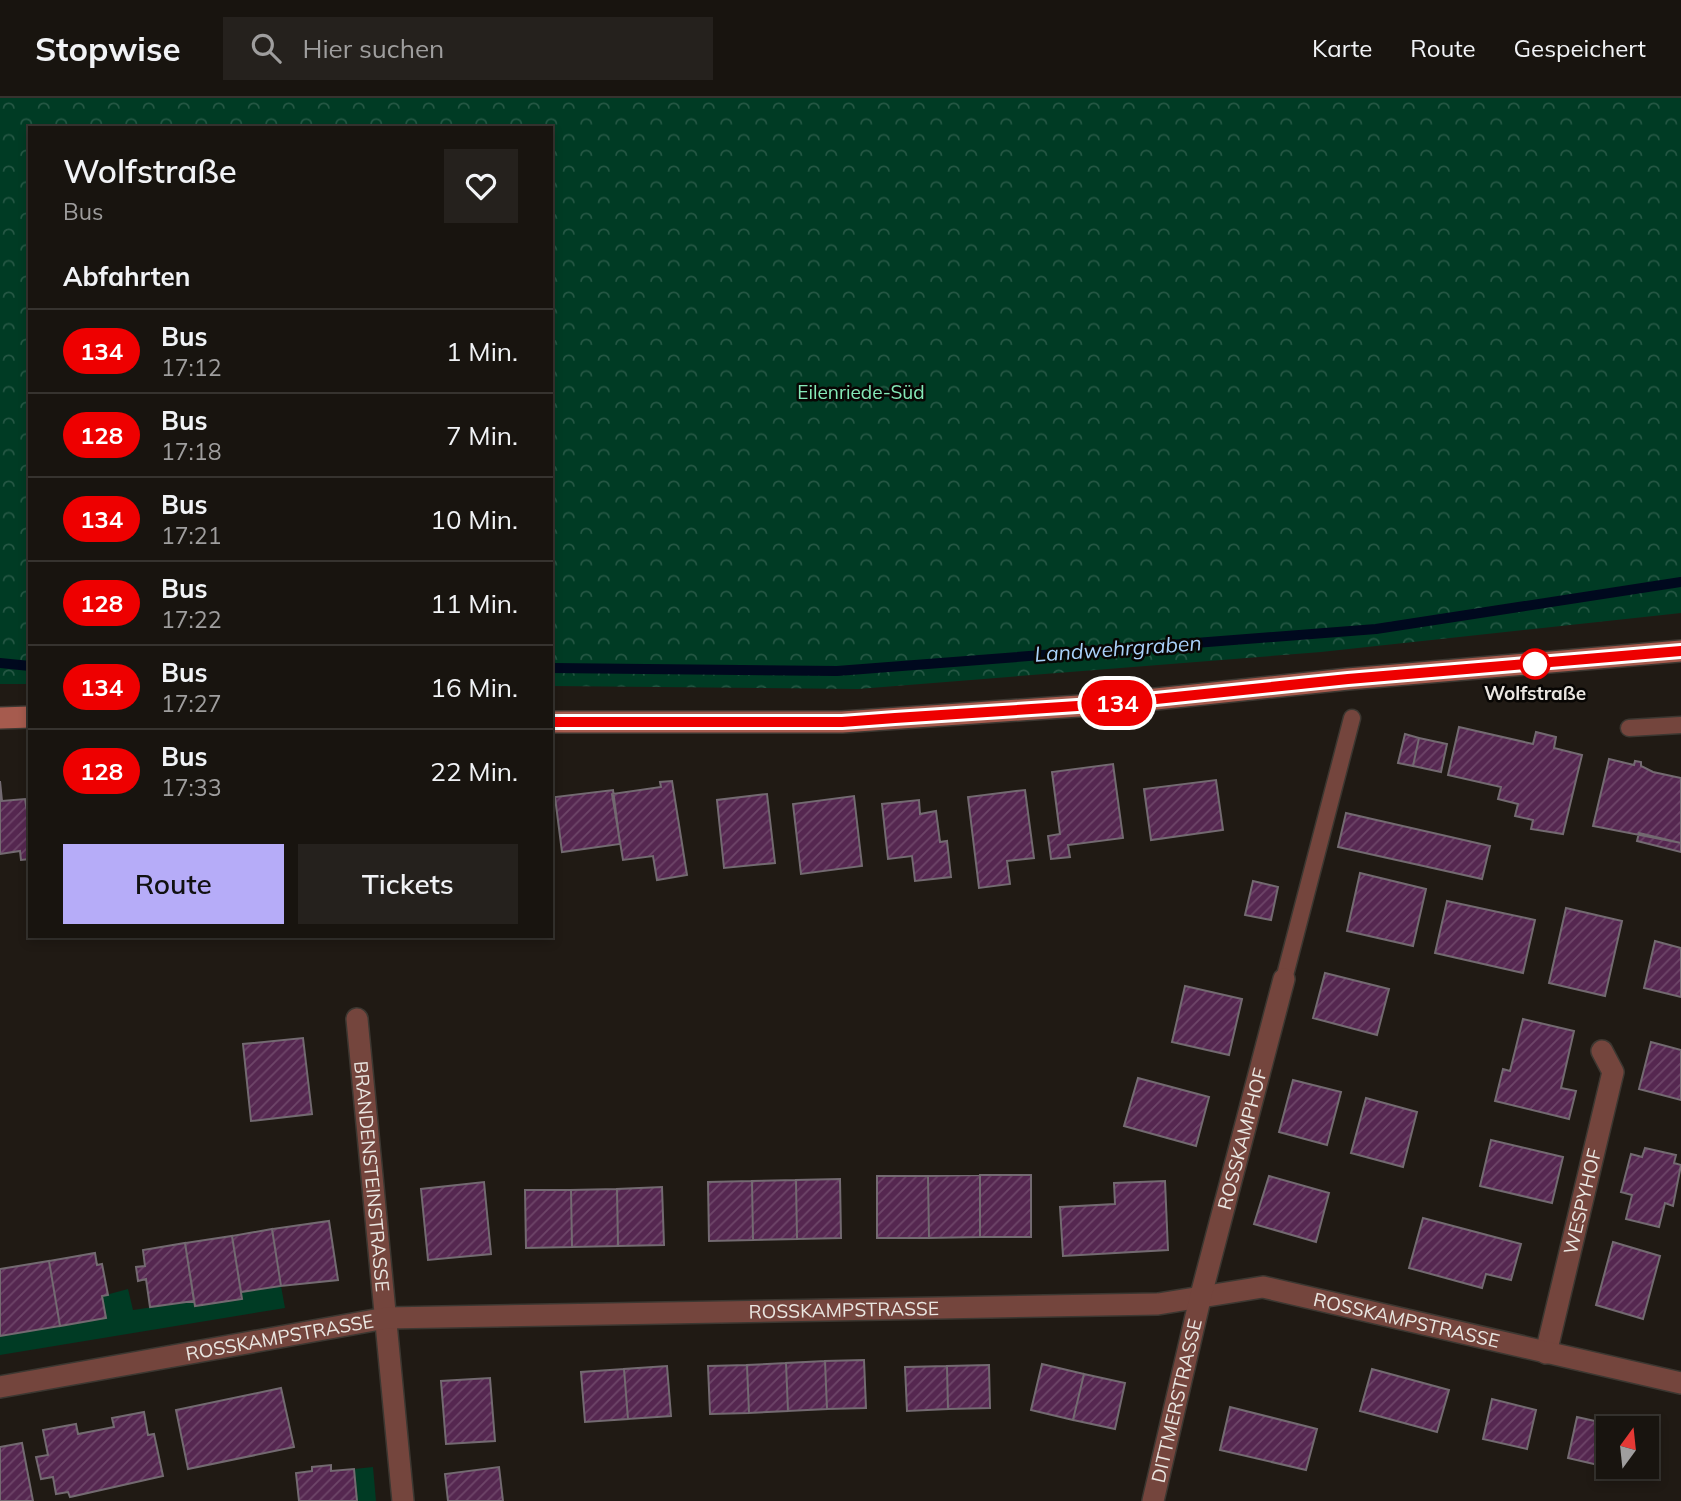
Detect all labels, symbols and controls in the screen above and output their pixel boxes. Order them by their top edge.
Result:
search box [223,17,713,80]
text: Stopwise [35,28,181,69]
icon: search [247,29,285,67]
text: Hier suchen [303,32,444,65]
text: Karte [1312,33,1372,63]
text: Route [1410,33,1476,63]
text: Gespeichert [1514,33,1646,63]
button: heart [444,149,518,223]
text: Wolfstraße [63,150,237,191]
text: Bus [63,197,103,226]
text: Abfahrten [63,260,190,293]
text: Bus [161,320,207,353]
text: 1 Min. [446,335,518,368]
text: 134 [80,336,123,366]
text: 17:12 [161,353,221,382]
park label: Eilenriede-Süd [797,380,925,404]
text: Bus [161,404,207,437]
text: 7 Min. [446,419,518,452]
text: 128 [80,420,123,450]
text: 17:18 [161,437,221,466]
text: Bus [161,488,207,521]
text: 10 Min. [430,503,518,536]
text: 134 [80,504,123,534]
text: 17:21 [161,521,221,550]
text: Bus [161,572,207,605]
text: 11 Min. [430,587,518,620]
text: 128 [80,588,123,618]
text: 17:22 [161,605,221,634]
water label: Landwehrgraben [1034,629,1202,667]
marker: Wolfstraße [1520,649,1550,679]
text: Bus [161,656,207,689]
text: 16 Min. [430,671,518,704]
text: 134 [80,672,123,702]
line badge: 134 [1077,680,1157,726]
place label: Wolfstraße [1484,681,1586,705]
text: 134 [1095,688,1139,718]
text: 17:27 [161,689,221,718]
text: Bus [161,740,207,773]
text: 22 Min. [430,755,518,788]
text: 128 [80,756,123,786]
text: 17:33 [161,773,221,802]
button: Route [63,844,284,924]
button: Tickets [298,844,518,924]
street label: BRANDENSTEINSTRASSE [349,1060,395,1293]
street label: ROSSKAMPHOF [1212,1065,1272,1212]
street label: WESPYHOF [1558,1146,1606,1257]
street label: ROSSKAMPSTRASSE [1311,1287,1502,1353]
street label: ROSSKAMPSTRASSE [748,1296,939,1323]
street label: ROSSKAMPSTRASSE [184,1308,375,1366]
street label: DITTMERSTRASSE [1146,1316,1207,1485]
north arrow [1596,1416,1659,1479]
map controls [1596,1416,1659,1479]

